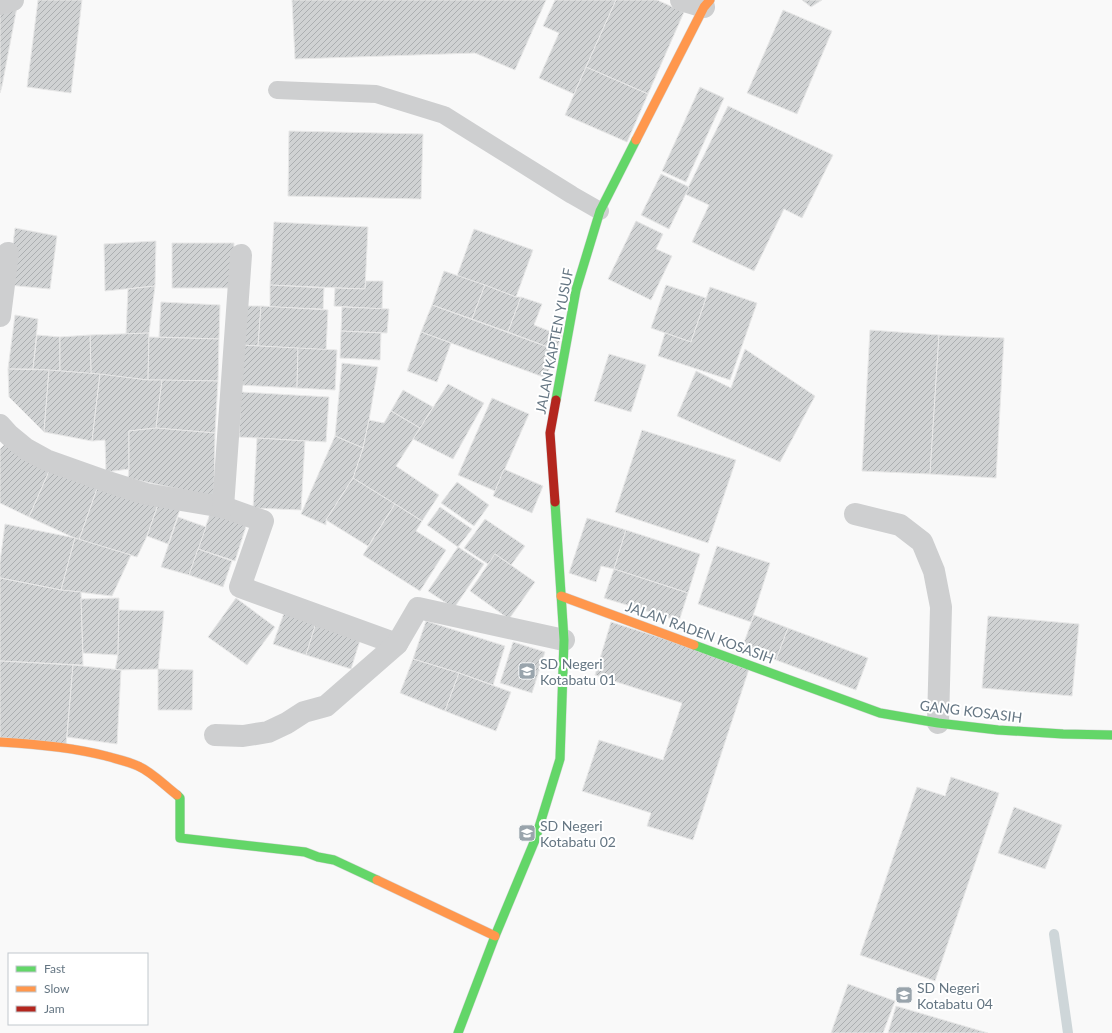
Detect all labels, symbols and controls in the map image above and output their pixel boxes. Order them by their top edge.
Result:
street label: JALAN KAPTEN YUSUF [532,267,577,415]
street label: JALAN RADEN KOSASIH [624,597,776,667]
place label: SD Negeri Kotabatu 01 [540,655,616,688]
school or university icon: SD Negeri Kotabatu 01 [517,661,537,681]
street label: GANG KOSASIH [919,696,1023,726]
place label: SD Negeri Kotabatu 02 [540,817,616,850]
school or university icon: SD Negeri Kotabatu 02 [517,823,537,843]
legend [8,953,148,1025]
text: Fast [44,961,66,976]
place label: SD Negeri Kotabatu 04 [917,979,993,1012]
text: Slow [44,981,70,996]
school or university icon: SD Negeri Kotabatu 04 [894,985,914,1005]
text: Jam [44,1001,65,1016]

